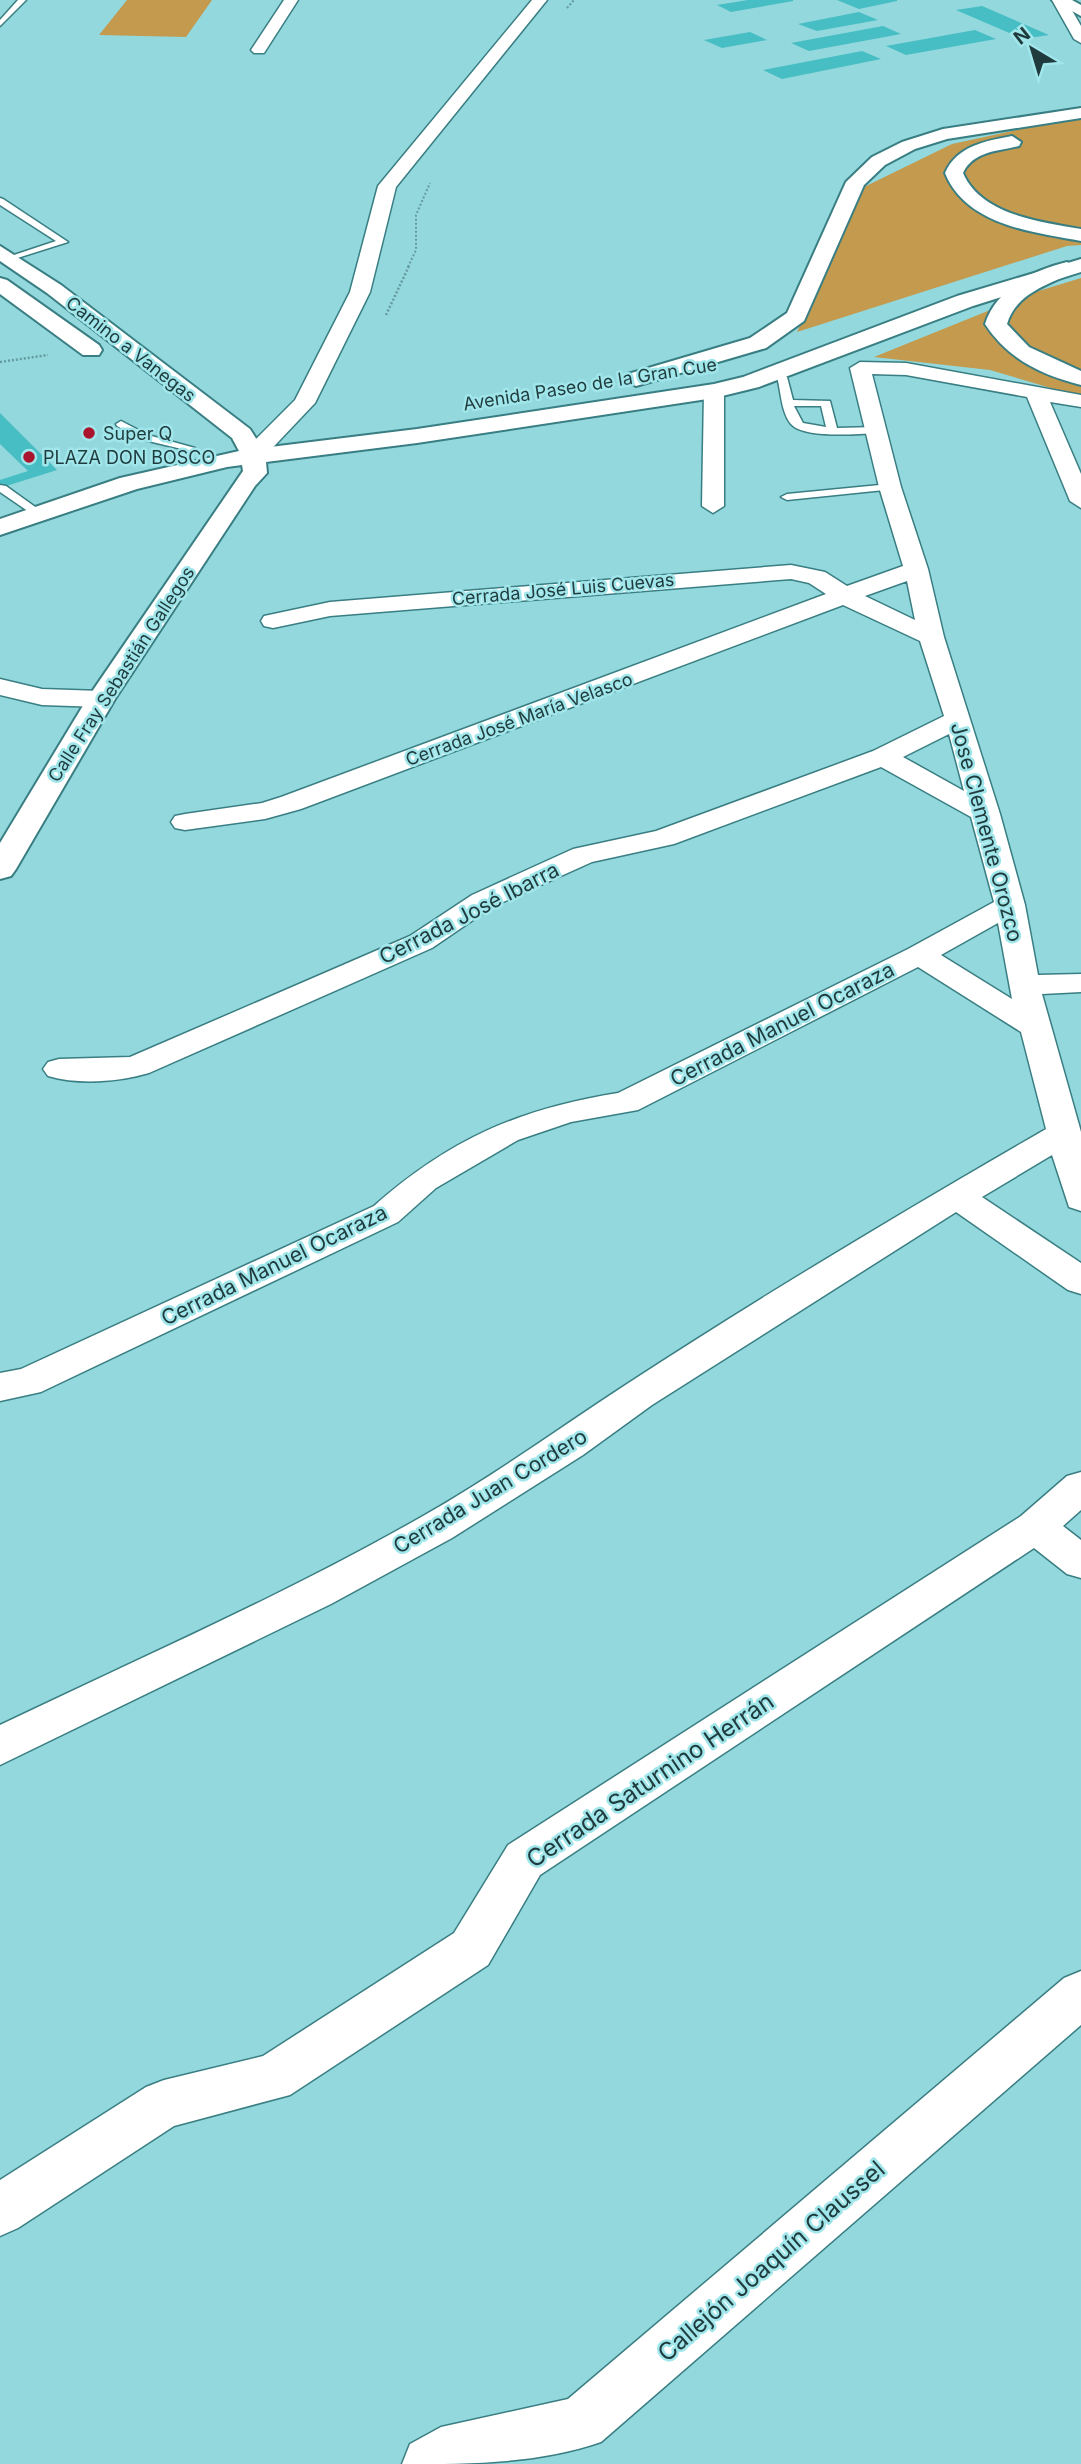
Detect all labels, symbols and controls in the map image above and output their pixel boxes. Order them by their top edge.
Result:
north arrow [997,14,1067,84]
text: N [1009,22,1035,50]
street label: Camino a Vanegas [62,292,200,406]
street label: Avenida Paseo de la Gran Cue [462,354,718,414]
place label: Super Q [103,423,172,444]
marker: Super Q [81,425,97,441]
place label: PLAZA DON BOSCO [43,447,215,468]
marker: PLAZA DON BOSCO [21,449,37,465]
street label: Calle Fray Sebastián Gallegos [43,562,199,786]
street label: Cerrada José Luis Cuevas [451,569,675,609]
street label: Cerrada José María Velasco [403,668,635,770]
street label: Jose Clemente Orozco [946,720,1028,944]
street label: Cerrada José Ibarra [375,857,563,969]
street label: Cerrada Manuel Ocaraza [666,957,898,1091]
street label: Cerrada Manuel Ocaraza [157,1199,391,1331]
street label: Cerrada Juan Cordero [389,1423,591,1559]
street label: Cerrada Saturnino Herrán [521,1686,779,1874]
street label: Callejón Joaquín Claussel [652,2154,890,2368]

